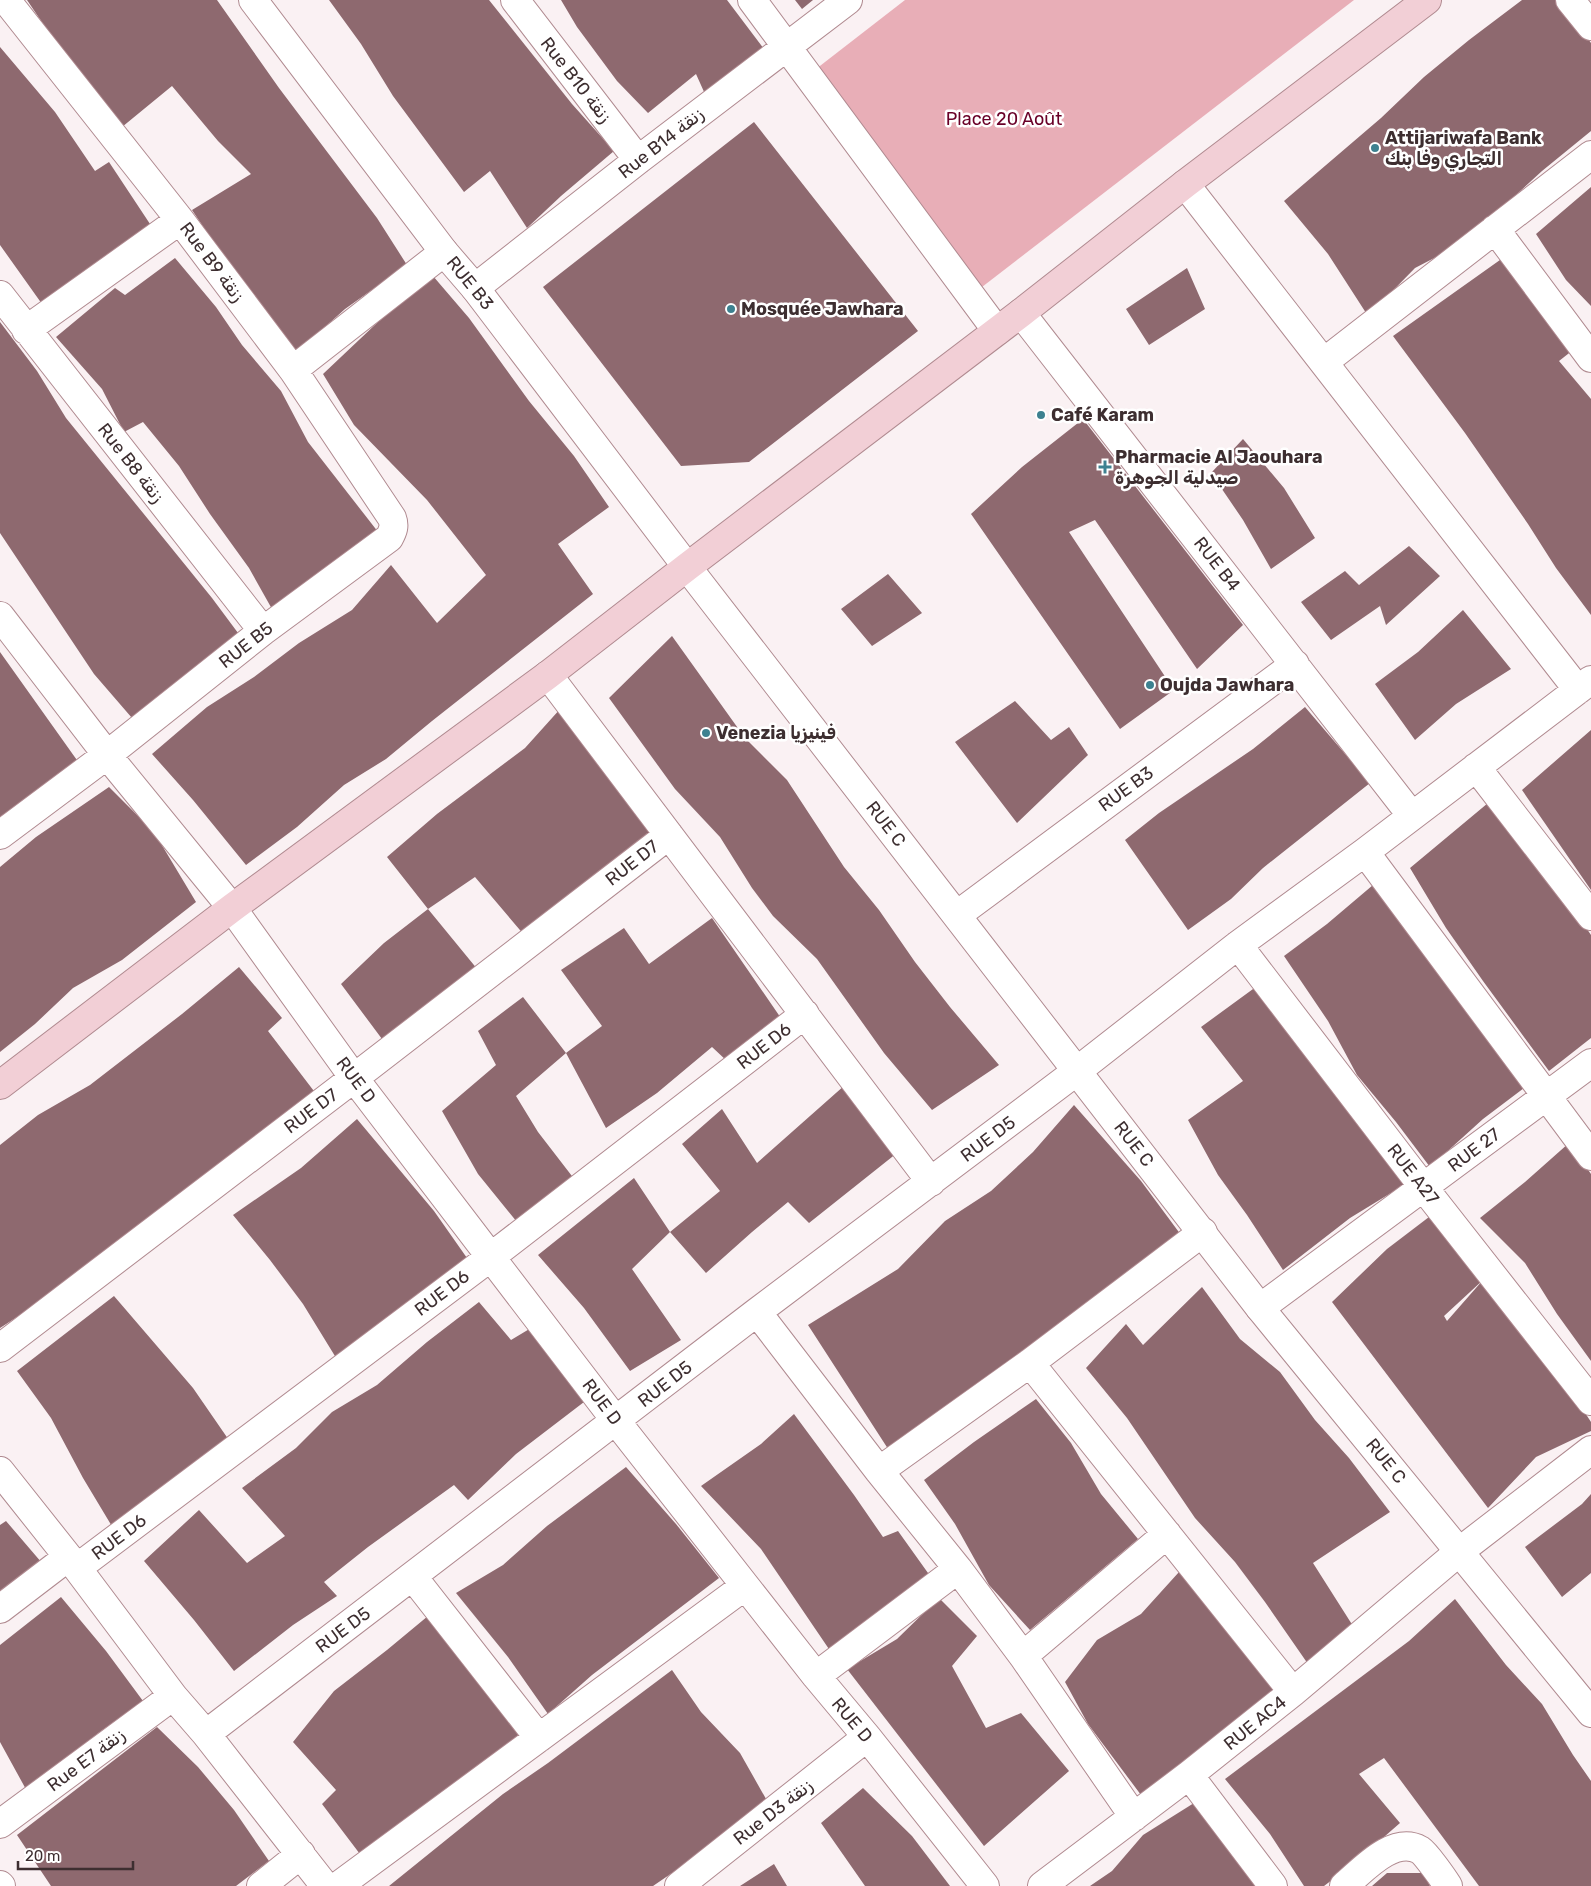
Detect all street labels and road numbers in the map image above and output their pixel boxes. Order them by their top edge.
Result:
street label: Rue B10 زنقة [536,33,616,127]
street label: Rue B14 زنقة [614,103,708,183]
street label: Rue B9 زنقة [175,218,249,306]
street label: RUE B3 [442,252,498,314]
street label: Rue B8 زنقة [93,419,169,507]
street label: RUE B4 [1189,532,1245,596]
street label: RUE B5 [215,617,277,673]
street label: RUE B3 [1094,762,1158,816]
street label: RUE C [861,797,911,851]
street label: RUE D7 [601,835,663,891]
street label: RUE D6 [732,1018,796,1074]
street label: RUE D [332,1053,380,1107]
street label: RUE D7 [280,1084,342,1138]
street label: RUE D5 [956,1111,1020,1167]
street label: RUE C [1109,1117,1159,1171]
street label: RUE 27 [1444,1123,1504,1177]
street label: RUE A27 [1382,1139,1444,1209]
street label: RUE D6 [410,1265,474,1321]
street label: RUE D5 [633,1356,697,1412]
street label: RUE D [578,1375,626,1429]
street label: RUE C [1361,1434,1411,1488]
street label: RUE D6 [87,1509,151,1565]
street label: RUE D5 [311,1602,375,1658]
street label: RUE AC4 [1219,1691,1291,1755]
street label: RUE D [827,1693,877,1747]
street label: Rue E7 زنقة [43,1724,129,1796]
street label: Rue D3 زنقة [729,1774,817,1850]

